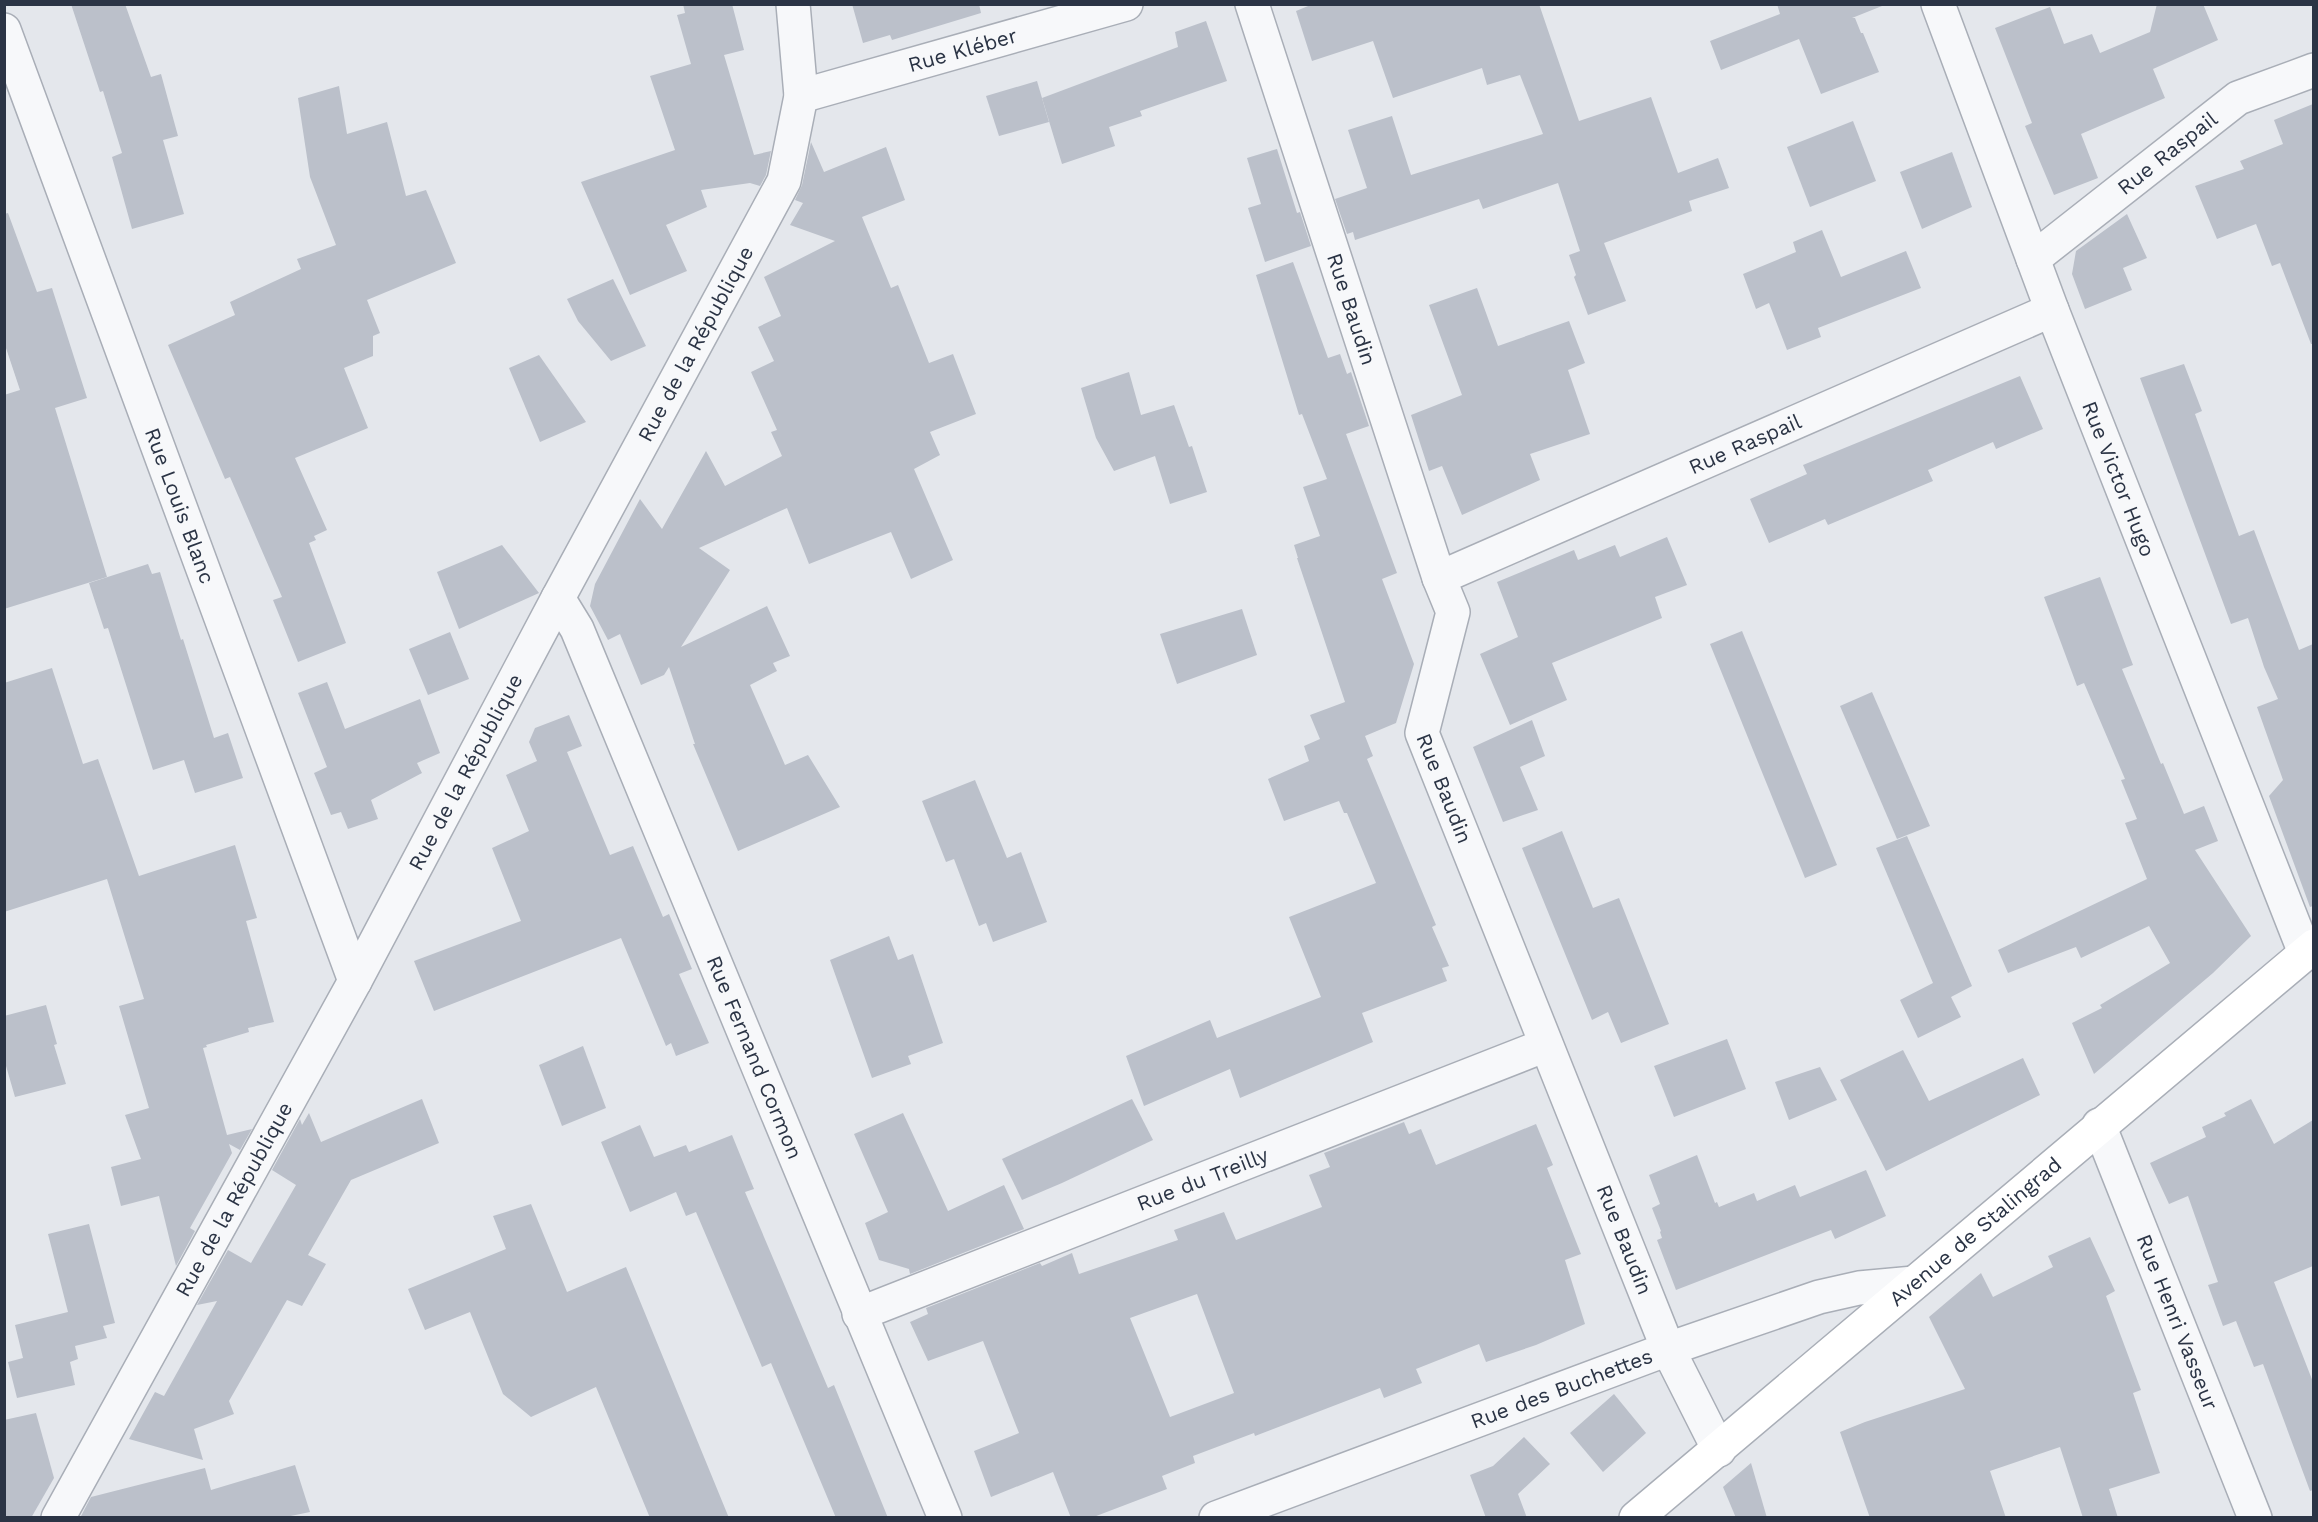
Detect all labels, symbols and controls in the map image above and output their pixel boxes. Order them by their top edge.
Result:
street label: Rue Kléber [905,22,1020,77]
street label: Rue Raspail [2112,106,2223,200]
street label: Rue de la République [632,242,758,446]
street label: Rue Baudin [1322,250,1382,368]
street label: Rue Victor Hugo [2077,397,2161,560]
street label: Rue Raspail [1685,408,1805,479]
street label: Rue Louis Blanc [140,424,220,587]
street label: Rue de la République [403,669,528,874]
street label: Rue Baudin [1411,730,1478,847]
street label: Rue Fernand Cormon [702,952,808,1163]
street label: Rue de la République [170,1097,298,1301]
street label: Rue du Treilly [1133,1142,1272,1216]
street label: Avenue de Stalingrad [1884,1152,2066,1311]
street label: Rue Baudin [1592,1181,1658,1298]
street label: Rue Henri Vasseur [2132,1230,2224,1414]
street label: Rue des Buchettes [1467,1343,1656,1434]

